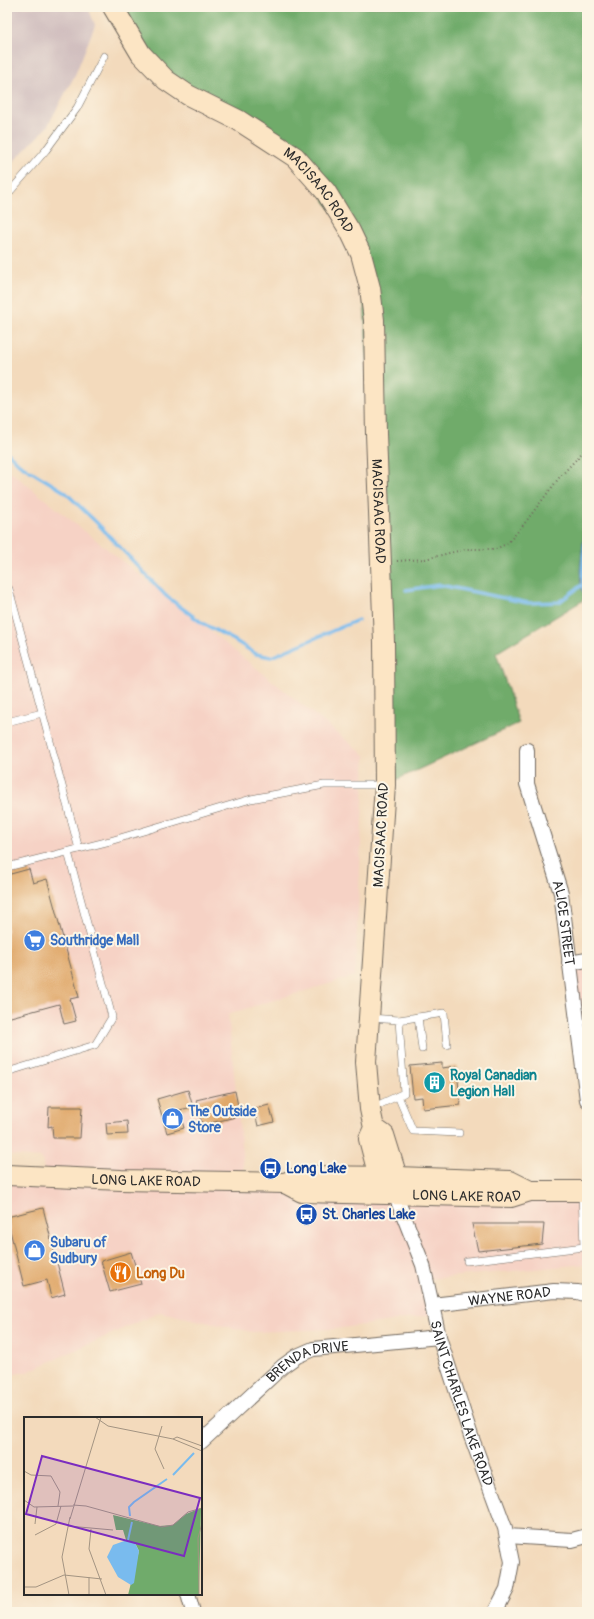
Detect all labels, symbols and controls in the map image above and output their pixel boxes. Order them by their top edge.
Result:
street label: MACISAAC ROAD [281,144,358,236]
street label: MACISAAC ROAD [368,459,389,564]
street label: MACISAAC ROAD [370,782,392,888]
street label: ALICE STREET [549,878,579,967]
supermarket icon: Southridge Mall [22,927,48,953]
place label: Southridge Mall [50,932,139,949]
place label: Royal Canadian Legion Hall [450,1067,537,1100]
building icon: Royal Canadian Legion Hall [422,1070,448,1096]
place label: The Outside Store [187,1103,258,1136]
shop icon: The Outside Store [160,1106,186,1132]
bus stop icon: Long Lake [257,1155,283,1181]
place label: Long Lake [286,1160,348,1177]
street label: LONG LAKE ROAD [91,1170,201,1190]
street label: LONG LAKE ROAD [412,1186,524,1206]
bus stop icon: St. Charles Lake [293,1201,319,1227]
place label: St. Charles Lake [322,1206,416,1223]
place label: Subaru of Sudbury [50,1234,107,1267]
shop icon: Subaru of Sudbury [21,1237,47,1263]
restaurant icon: Long Du [108,1260,134,1286]
place label: Long Du [136,1265,185,1282]
street label: WAYNE ROAD [467,1283,552,1309]
street label: SAINT CHARLES LAKE ROAD [427,1319,497,1488]
street label: BRENDA DRIVE [263,1337,349,1386]
inset map [24,1417,202,1595]

